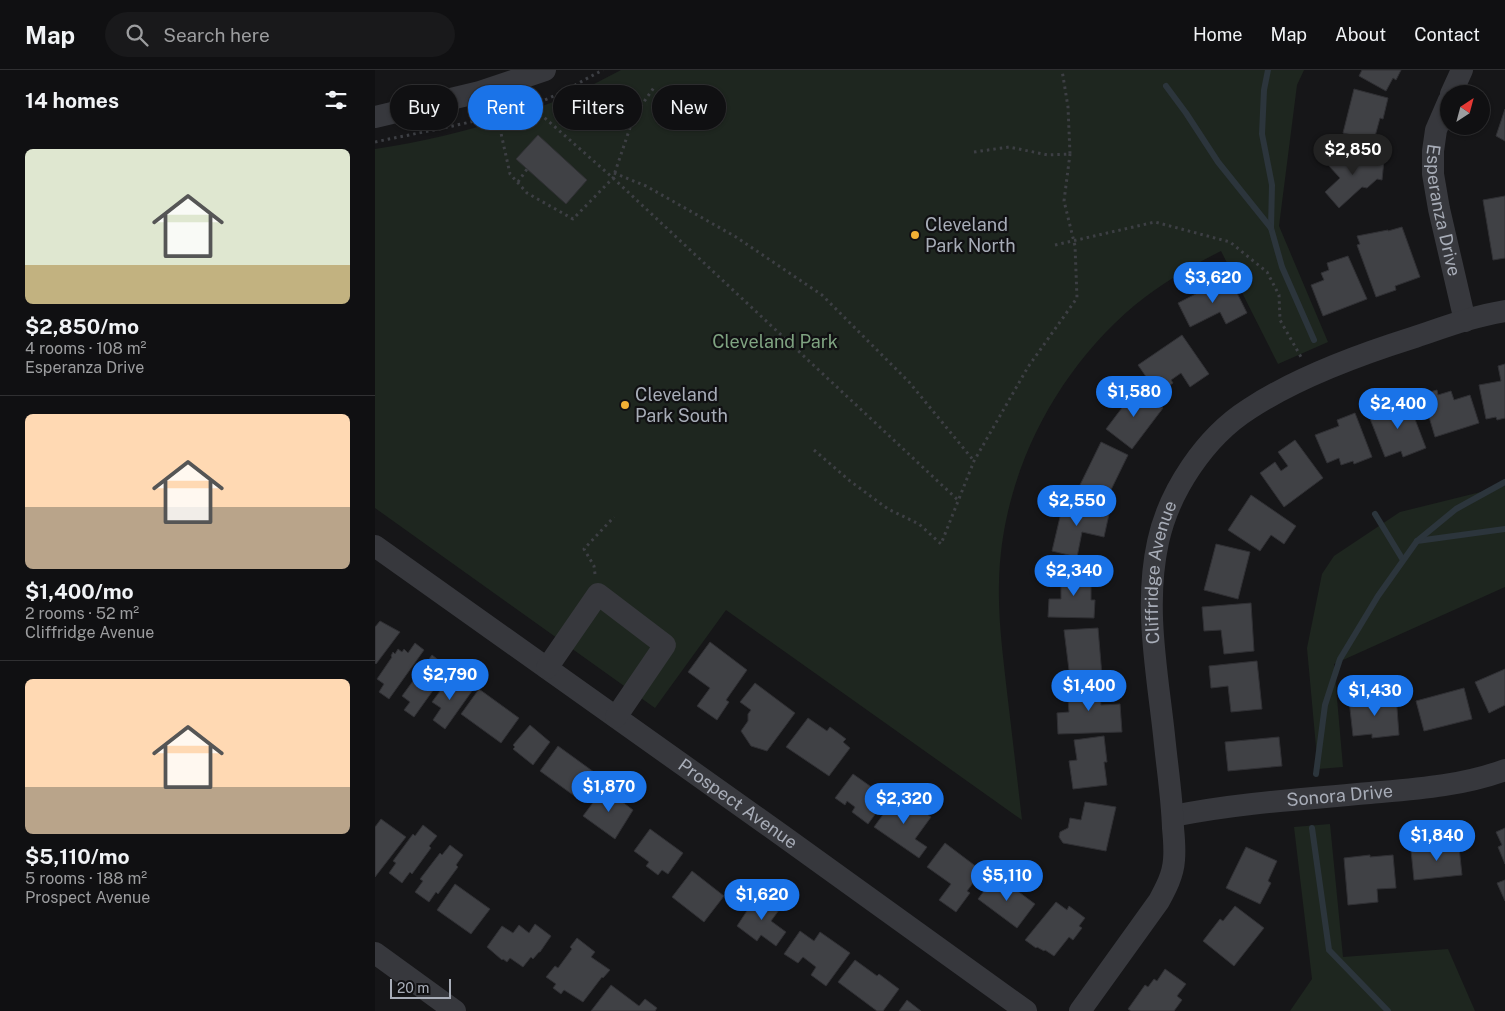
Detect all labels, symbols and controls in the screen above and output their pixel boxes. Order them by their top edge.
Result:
search box [105,12,455,57]
text: Map [25,21,75,49]
icon: search [123,21,151,49]
text: Search here [163,24,270,46]
text: Home [1193,24,1243,45]
text: Map [1271,24,1307,45]
text: About [1335,24,1386,45]
text: Contact [1414,24,1480,45]
chip: Buy [390,85,458,130]
chip: Rent [468,85,543,130]
chip: Filters [553,85,642,130]
chip: New [652,85,726,130]
north arrow [1440,85,1490,135]
map controls [1440,85,1490,135]
icon: filters [322,86,350,114]
text: 14 homes [25,88,119,113]
pin: $2,850 [1312,134,1394,176]
text: $2,850 [1324,140,1382,159]
street label: Esperanza Drive [1423,143,1465,278]
icon: home [143,181,233,271]
place label: Cleveland Park North [925,214,1016,256]
marker: Cleveland Park North [909,229,921,241]
pin: $3,620 [1172,262,1254,304]
text: $3,620 [1185,268,1242,287]
text: $2,850/mo [25,314,139,339]
park label: Cleveland Park [712,331,838,352]
text: 4 rooms · 108 m² [25,339,146,358]
text: Esperanza Drive [25,358,144,377]
pin: $1,580 [1093,376,1175,418]
text: $1,580 [1107,382,1161,401]
place label: Cleveland Park South [635,384,728,426]
pin: $2,400 [1357,388,1439,430]
text: $2,400 [1370,394,1426,413]
marker: Cleveland Park South [619,399,631,411]
icon: home [143,447,233,537]
pin: $2,550 [1036,484,1118,527]
text: $2,550 [1048,491,1106,510]
street label: Cliffridge Avenue [1141,497,1181,645]
pin: $2,340 [1033,554,1115,597]
text: $2,340 [1046,561,1102,580]
text: $1,400/mo [25,579,134,604]
text: 2 rooms · 52 m² [25,604,139,623]
text: Cliffridge Avenue [25,623,154,642]
pin: $2,790 [409,658,491,701]
text: $2,790 [423,665,477,684]
pin: $1,400 [1048,670,1130,712]
pin: $1,430 [1334,674,1416,717]
text: $1,400 [1062,676,1116,695]
text: $1,430 [1348,681,1402,700]
icon: home [143,712,233,802]
street label: Prospect Avenue [674,754,802,853]
pin: $1,870 [568,770,650,813]
text: $1,870 [583,777,635,796]
street label: Sonora Drive [1285,780,1394,810]
pin: $2,320 [863,782,945,825]
text: $2,320 [876,789,932,808]
pin: $1,840 [1396,820,1478,862]
text: $1,840 [1410,826,1464,845]
text: $5,110/mo [25,844,130,869]
pin: $5,110 [966,860,1048,902]
text: $5,110 [982,866,1032,885]
text: 5 rooms · 188 m² [25,869,147,888]
pin: $1,620 [721,878,803,921]
text: $1,620 [735,885,789,904]
text: Prospect Avenue [25,888,150,907]
scale bar [390,976,451,999]
text: 20 m [397,980,429,996]

